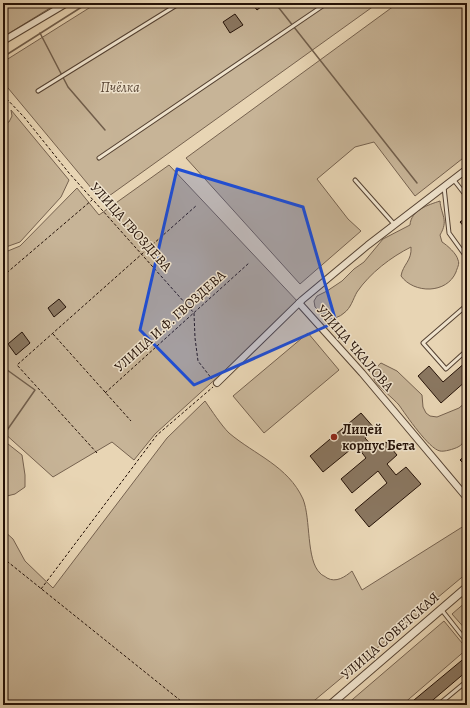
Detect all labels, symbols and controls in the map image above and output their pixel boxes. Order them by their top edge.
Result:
park label: Пчёлка [100,78,140,97]
street label: УЛИЦА ГВОЗДЕВА [86,178,177,276]
street label: УЛИЦА И.Ф. ГВОЗДЕВА [110,265,230,376]
street label: УЛИЦА ЧКАЛОВА [312,301,398,396]
place label: Лицей корпус Бета [342,420,416,455]
marker: Лицей корпус Бета [329,432,339,442]
street label: УЛИЦА СОВЕТСКАЯ [337,588,443,684]

